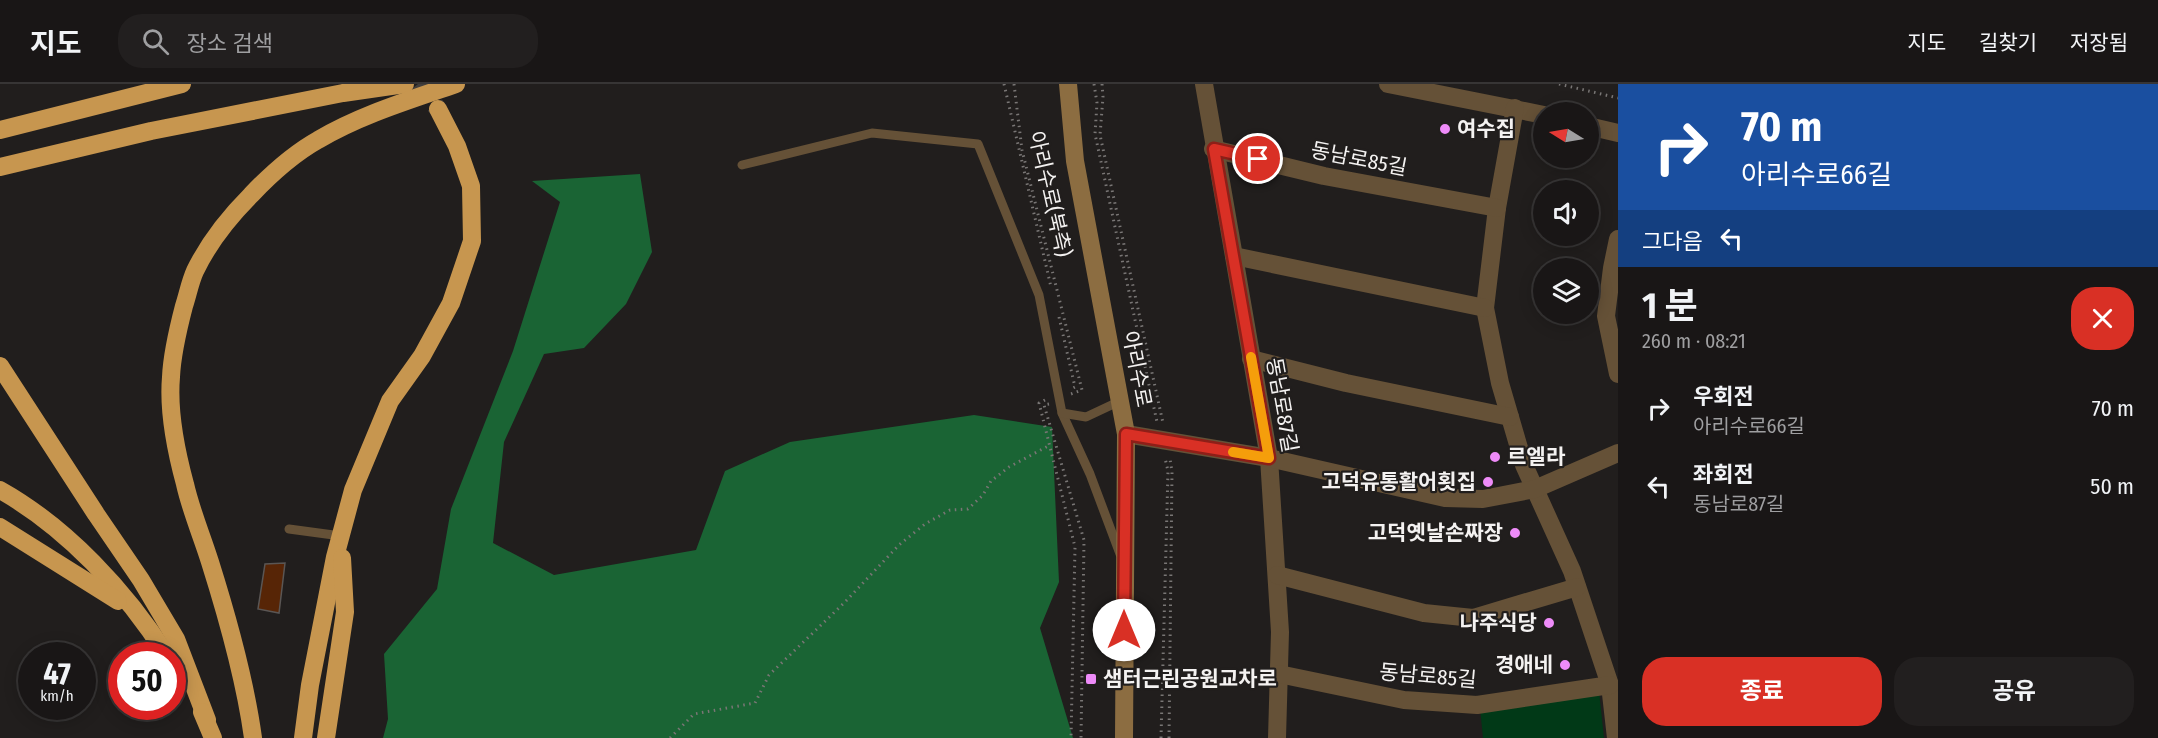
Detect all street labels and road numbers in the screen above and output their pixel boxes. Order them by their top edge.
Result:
street label: 아리수로(북측) [1023,129,1077,259]
street label: 동남로85길 [1309,137,1409,181]
street label: 아리수로 [1117,329,1157,409]
street label: 동남로87길 [1261,355,1303,455]
street label: 동남로85길 [1378,659,1478,693]

